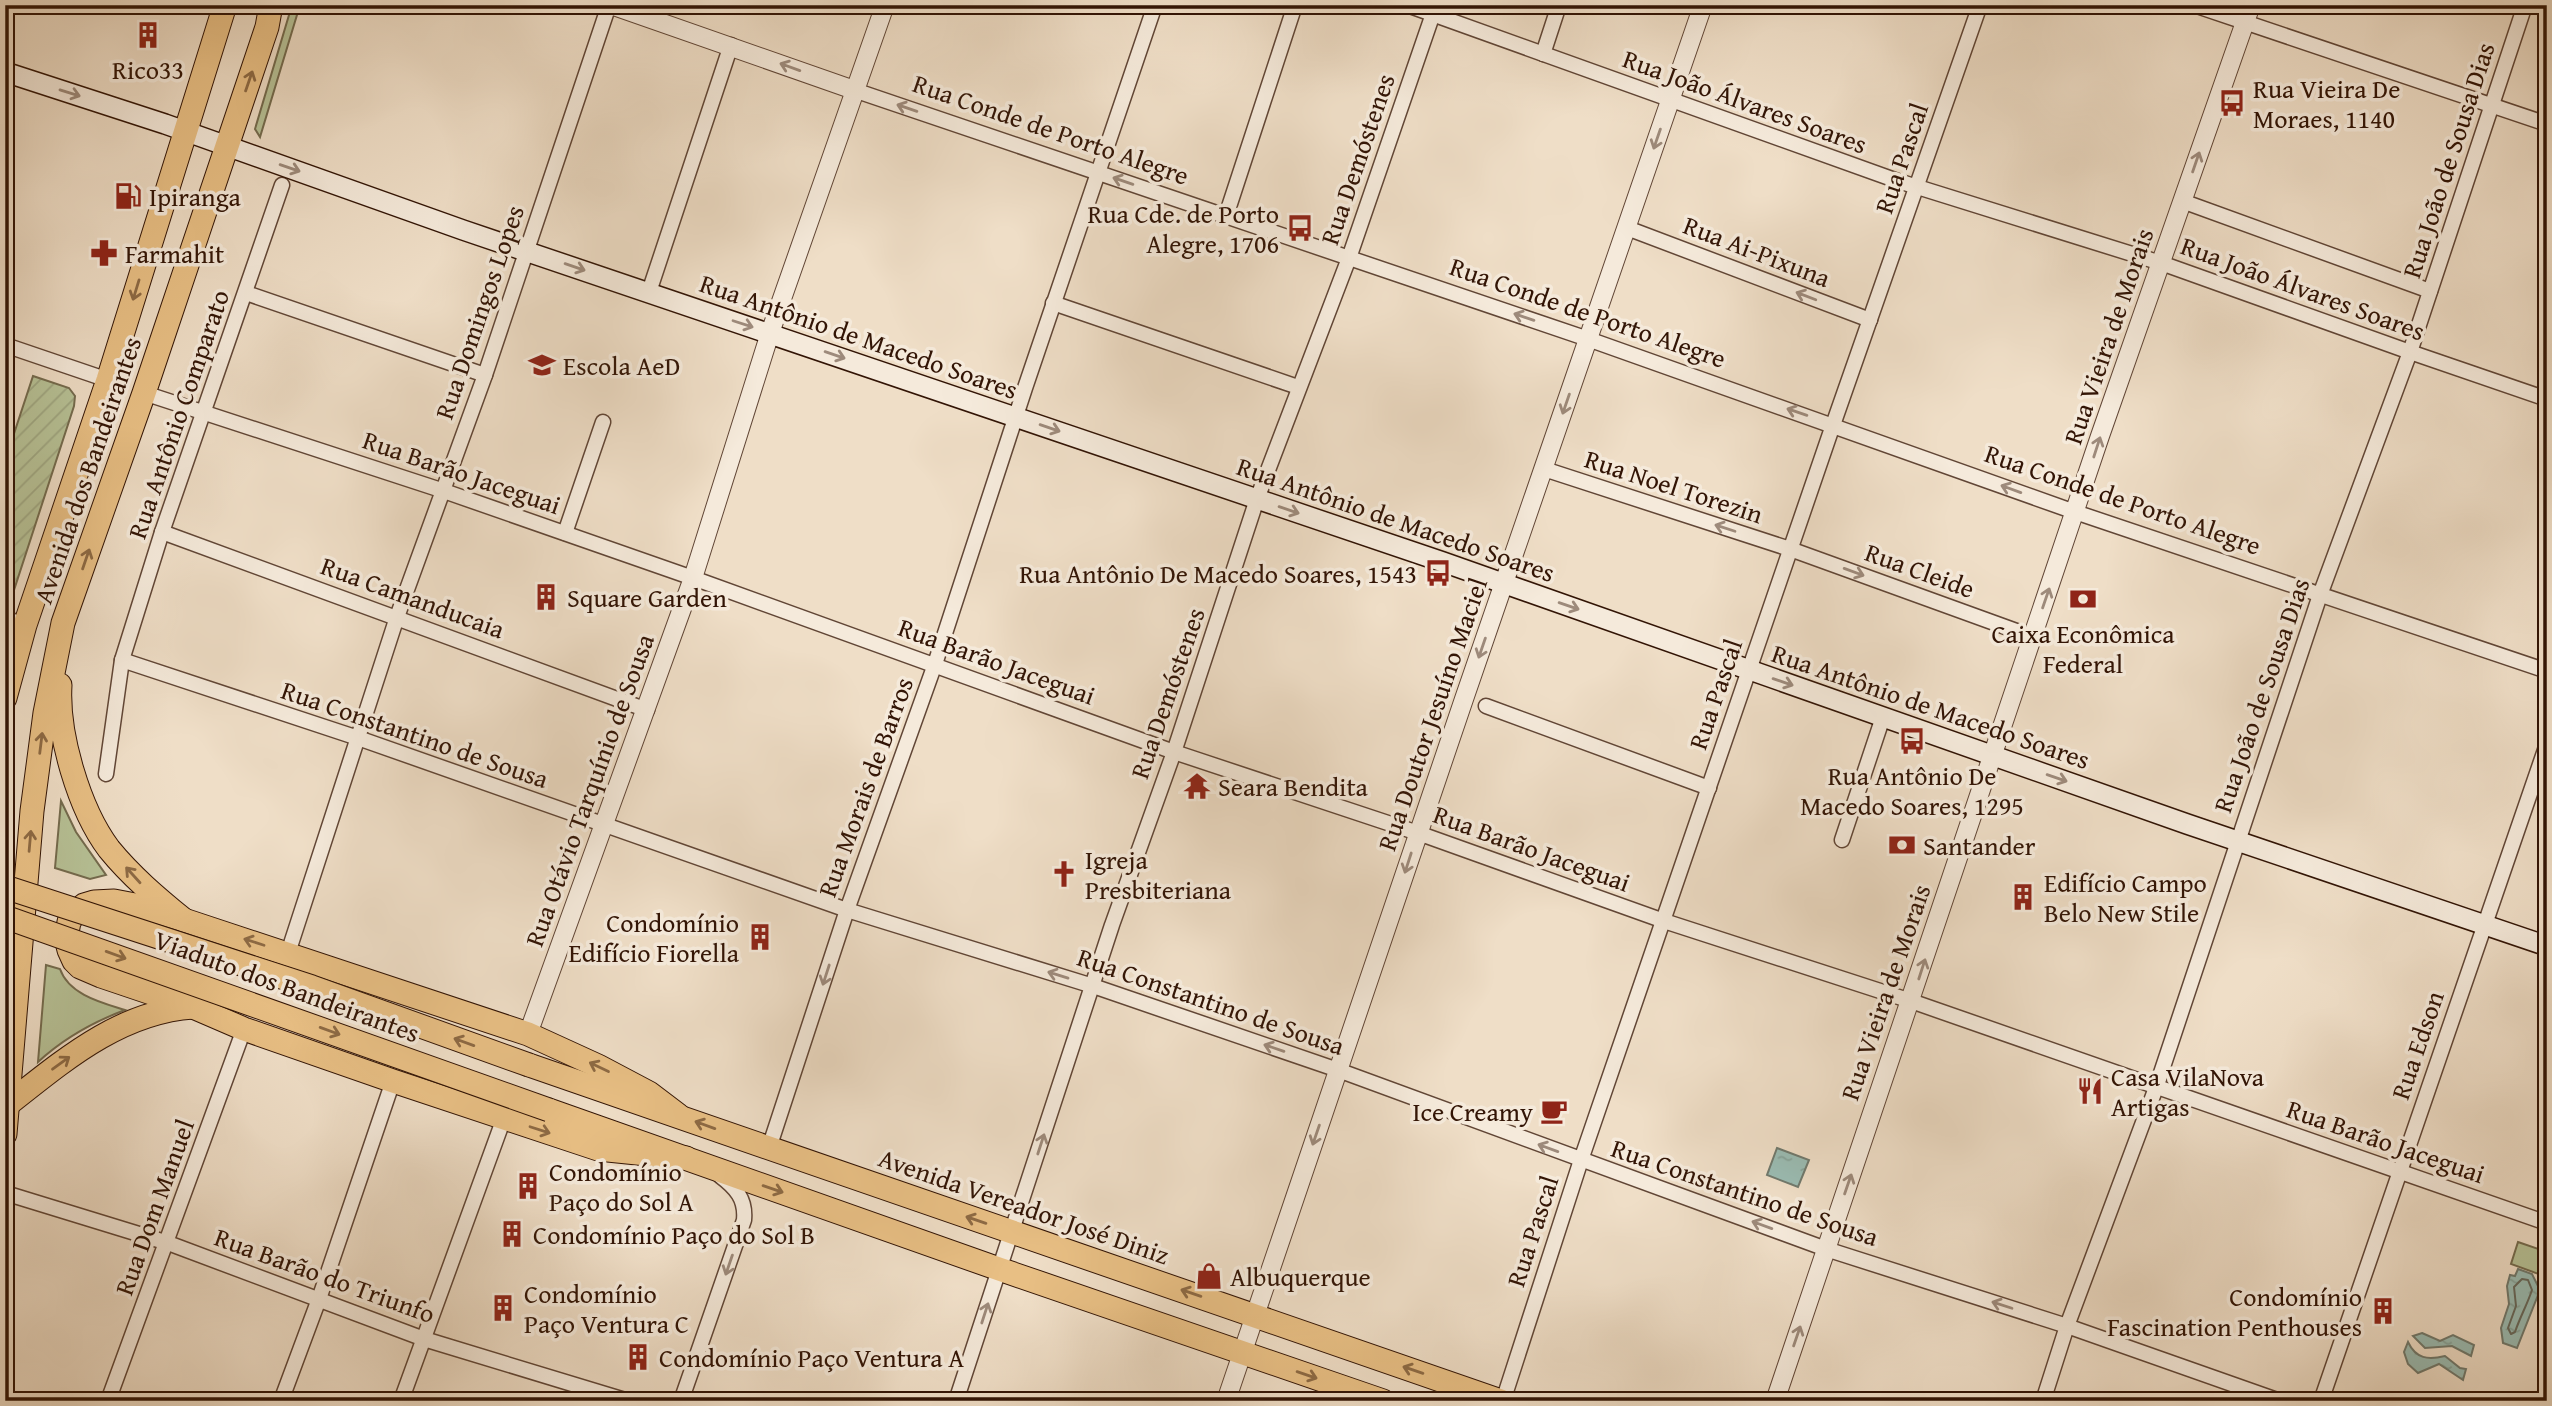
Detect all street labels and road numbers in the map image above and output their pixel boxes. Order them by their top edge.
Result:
street label: Rua João de Sousa Dias [2391,37,2505,283]
street label: Rua João Álvares Soares [1617,39,1873,163]
street label: Rua Conde de Porto Alegre [908,63,1194,195]
street label: Rua Demóstenes [1310,68,1404,250]
street label: Rua Pascal [1864,97,1938,219]
street label: Rua Domingos Lopes [424,200,534,424]
street label: Rua Ai-Pixuna [1678,205,1837,297]
street label: Rua Vieira de Morais [2053,223,2163,449]
street label: Rua João Álvares Soares [2175,226,2431,350]
street label: Rua Conde de Porto Alegre [1445,246,1731,378]
street label: Rua Antônio de Macedo Soares [695,263,1023,409]
street label: Rua Antônio Comparato [117,284,239,544]
street label: Avenida dos Bandeirantes [23,331,151,609]
street label: Rua Barão Jaceguai [358,420,566,524]
street label: Rua Conde de Porto Alegre [1980,433,2266,565]
street label: Rua Noel Torezin [1580,439,1768,533]
street label: Rua Antônio de Macedo Soares [1232,446,1560,592]
street label: Rua Cleide [1860,532,1980,608]
street label: Rua Camanducaia [316,546,511,649]
street label: Rua Doutor Jesuíno Maciel [1367,572,1497,856]
street label: Rua João de Sousa Dias [2203,573,2319,817]
street label: Rua Demóstenes [1120,602,1214,784]
street label: Rua Barão Jaceguai [893,607,1101,715]
street label: Rua Otávio Tarquínio de Sousa [514,628,664,952]
street label: Rua Pascal [1678,633,1752,755]
street label: Rua Antônio de Macedo Soares [1767,633,2095,779]
street label: Rua Constantino de Sousa [276,670,554,798]
street label: Rua Morais de Barros [807,672,923,902]
street label: Rua Barão Jaceguai [1428,794,1636,902]
street label: Rua Vieira de Morais [1830,879,1940,1105]
street label: Viaduto dos Bandeirantes [149,920,425,1052]
street label: Rua Constantino de Sousa [1072,937,1350,1065]
street label: Rua Edson [2380,985,2454,1104]
street label: Rua Barão Jaceguai [2282,1089,2490,1193]
street label: Rua Dom Manuel [104,1113,204,1301]
street label: Rua Constantino de Sousa [1606,1128,1884,1256]
street label: Avenida Vereador José Diniz [873,1138,1175,1274]
street label: Rua Pascal [1496,1170,1568,1292]
street label: Rua Barão do Triunfo [209,1217,441,1333]

